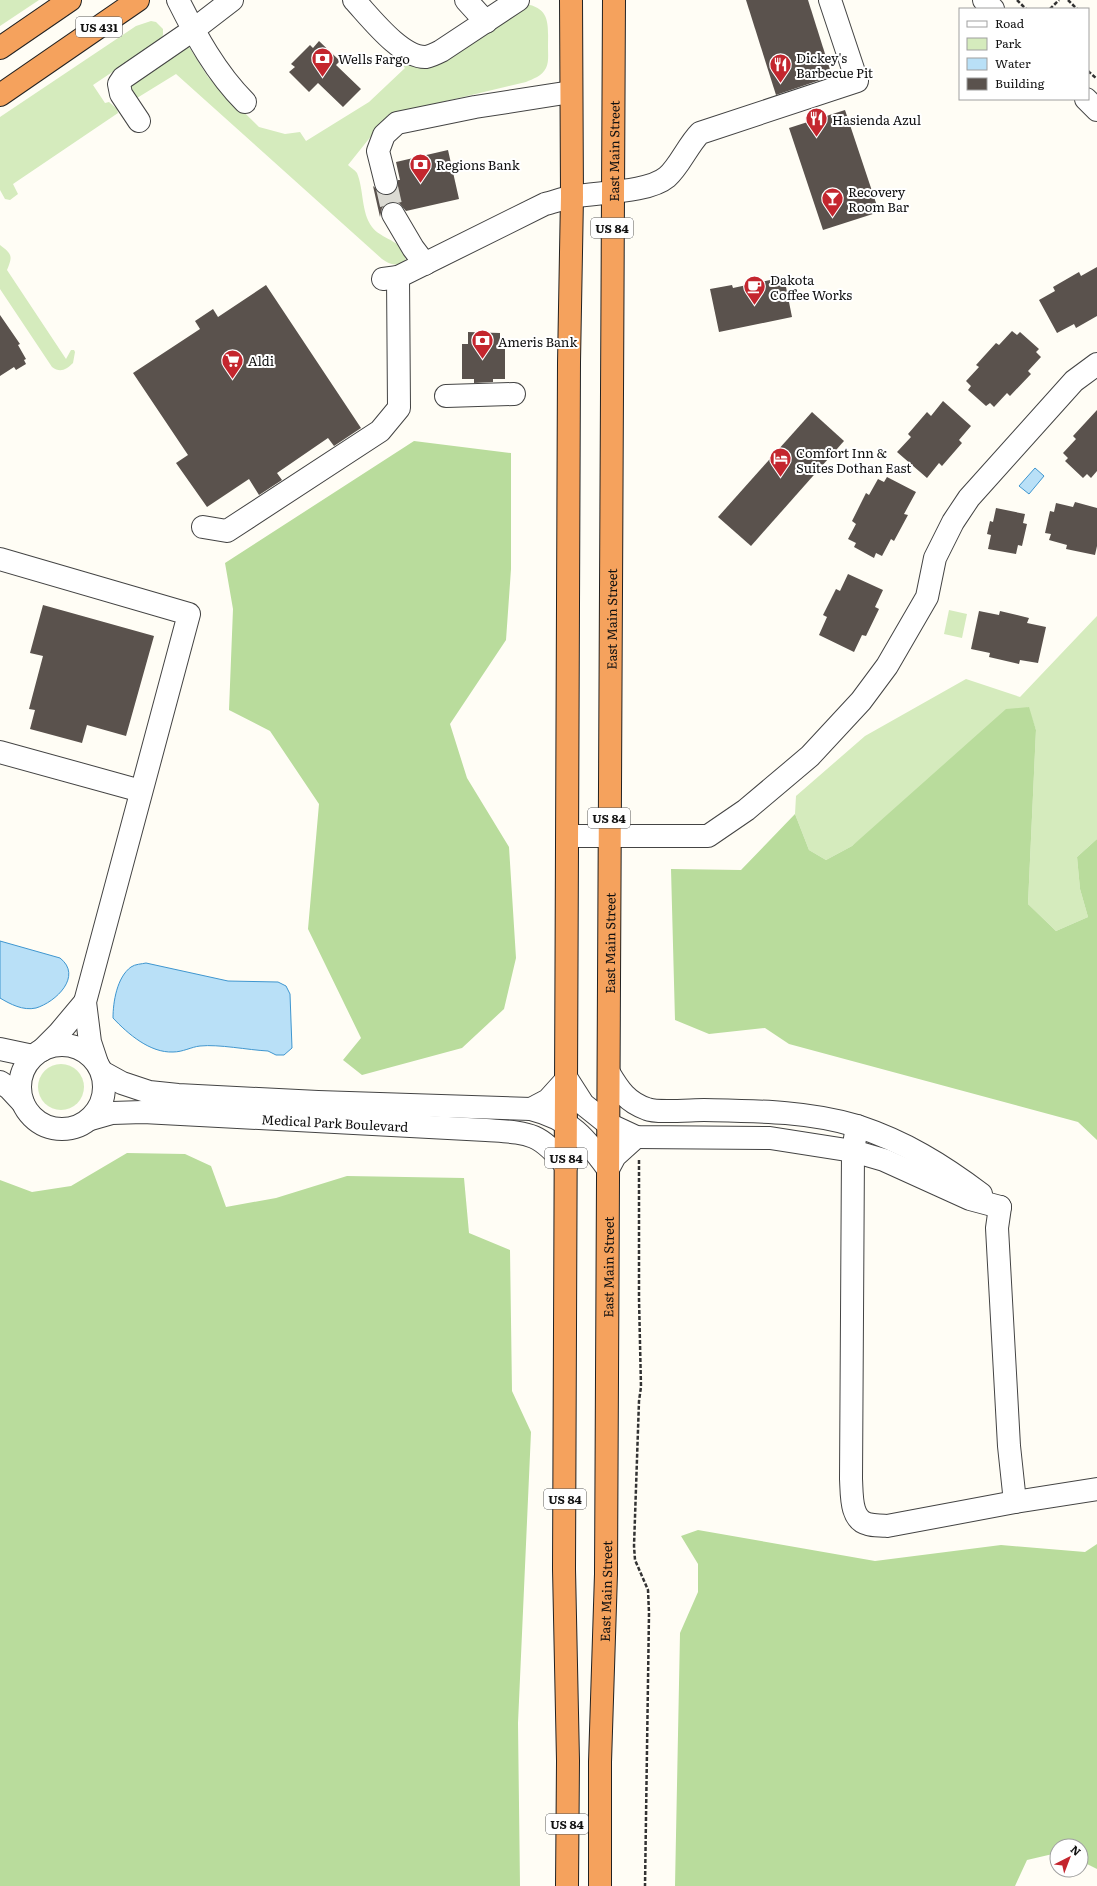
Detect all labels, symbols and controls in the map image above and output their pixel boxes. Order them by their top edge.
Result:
legend [959,8,1089,100]
text: Road [995,14,1025,32]
road number: US 431 [76,17,122,37]
text: Park [995,34,1022,52]
bank icon: Wells Fargo [309,45,335,78]
place label: Dickey's Barbecue Pit [796,48,874,82]
place label: Wells Fargo [338,49,410,68]
restaurant icon: Dickey's Barbecue Pit [768,51,794,84]
text: Water [995,54,1031,72]
text: Building [995,74,1045,92]
street label: East Main Street [603,100,623,202]
restaurant icon: Hasienda Azul [803,106,829,139]
place label: Hasienda Azul [832,110,922,129]
bank icon: Regions Bank [408,151,434,184]
place label: Regions Bank [436,155,521,174]
place label: Recovery Room Bar [848,182,910,216]
bar icon: Recovery Room Bar [820,185,846,218]
road number: US 84 [591,218,633,238]
place label: Dakota Coffee Works [770,270,852,304]
cafe icon: Dakota Coffee Works [742,273,768,306]
bank icon: Ameris Bank [470,328,496,361]
place label: Ameris Bank [498,332,578,351]
supermarket icon: Aldi [220,347,246,380]
place label: Aldi [248,351,275,370]
place label: Comfort Inn & Suites Dothan East [796,443,912,477]
hotel icon: Comfort Inn & Suites Dothan East [768,446,794,479]
street label: East Main Street [601,568,621,670]
road number: US 84 [588,808,630,828]
street label: East Main Street [599,892,619,994]
street label: Medical Park Boulevard [261,1109,409,1135]
road number: US 84 [545,1148,587,1168]
street label: East Main Street [598,1216,617,1318]
road number: US 84 [544,1489,586,1509]
street label: East Main Street [594,1540,616,1642]
road number: US 84 [546,1814,588,1834]
north arrow [1049,1838,1089,1878]
text: N [1068,1841,1085,1859]

